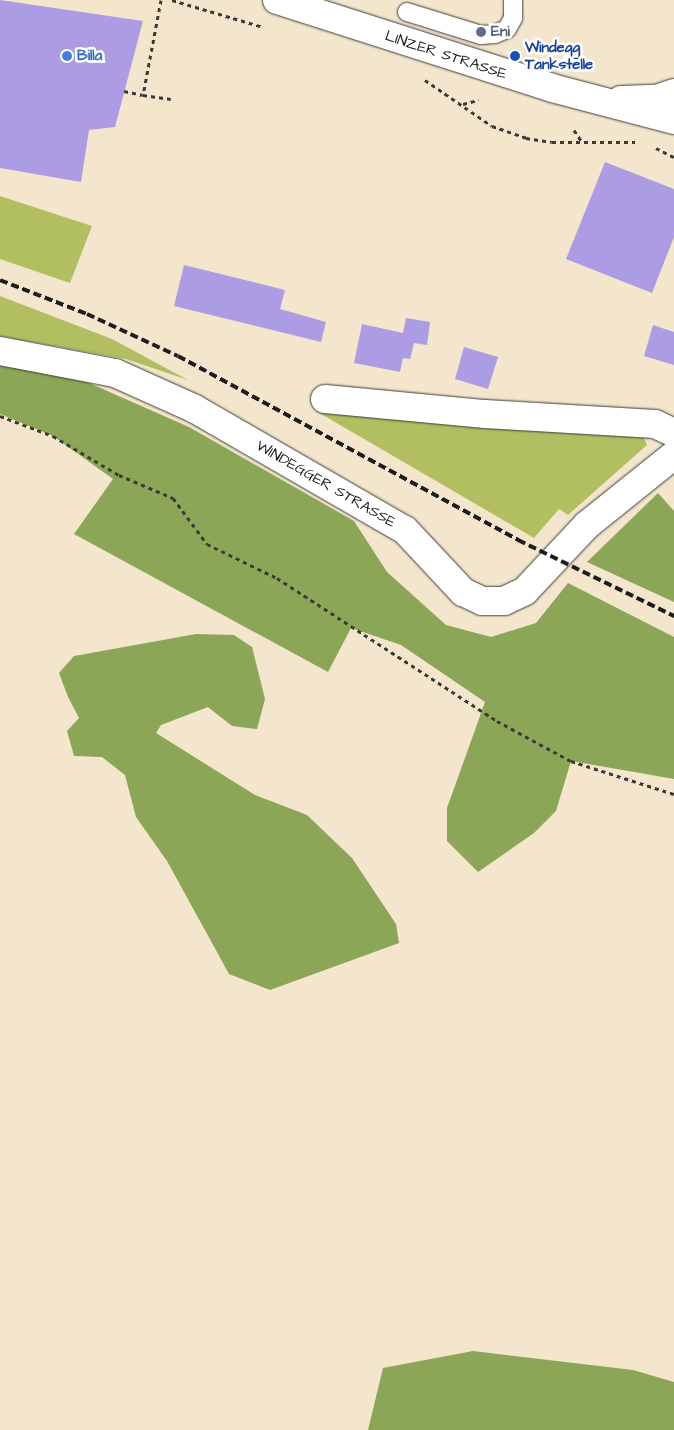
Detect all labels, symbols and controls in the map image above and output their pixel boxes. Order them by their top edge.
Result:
place label: Eni [491,23,510,41]
marker: Eni [475,26,487,38]
street label: LINZER STRASSE [383,27,509,83]
place label: Windegg Tankstelle [525,38,593,73]
place label: Billa [77,47,102,65]
marker: Billa [61,50,73,62]
marker: Windegg Tankstelle [509,50,521,62]
street label: WINDEGGER STRASSE [253,437,399,531]

